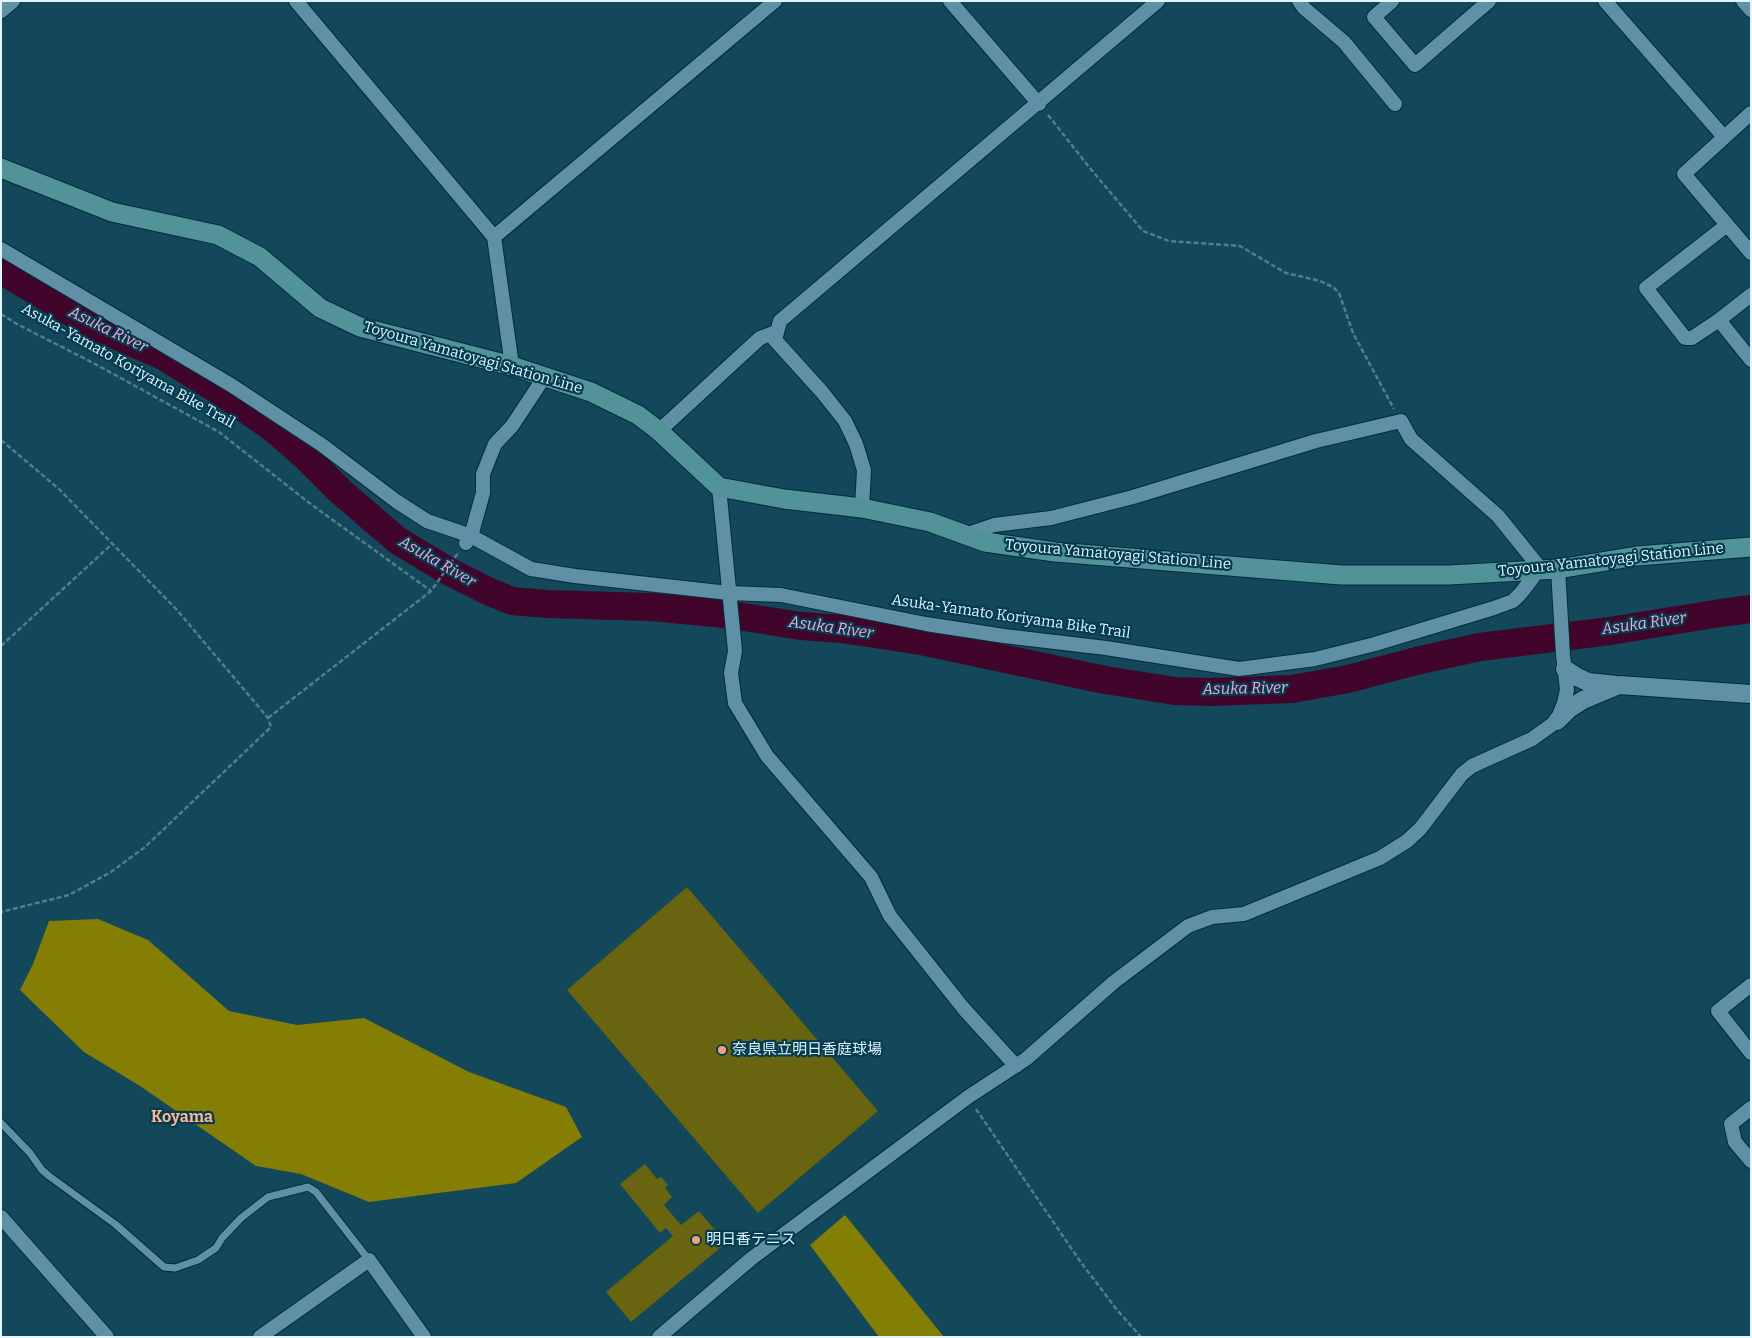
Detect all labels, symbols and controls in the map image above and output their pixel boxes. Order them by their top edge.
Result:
street label: Asuka-Yamato Koriyama Bike Trail [18,300,238,432]
water label: Asuka River [66,303,150,357]
street label: Toyoura Yamatoyagi Station Line [362,318,584,398]
water label: Asuka River [395,532,479,592]
street label: Toyoura Yamatoyagi Station Line [1004,536,1232,574]
street label: Toyoura Yamatoyagi Station Line [1497,539,1725,581]
street label: Asuka-Yamato Koriyama Bike Trail [890,591,1132,643]
water label: Asuka River [1601,609,1687,639]
water label: Asuka River [788,613,874,643]
water label: Asuka River [1202,679,1288,699]
place label: 奈良県立明日香庭球場 [732,1041,882,1059]
marker: 奈良県立明日香庭球場 [716,1044,728,1056]
district label: Koyama [151,1108,213,1128]
place label: 明日香テニス [706,1231,796,1249]
marker: 明日香テニス [690,1234,702,1246]

